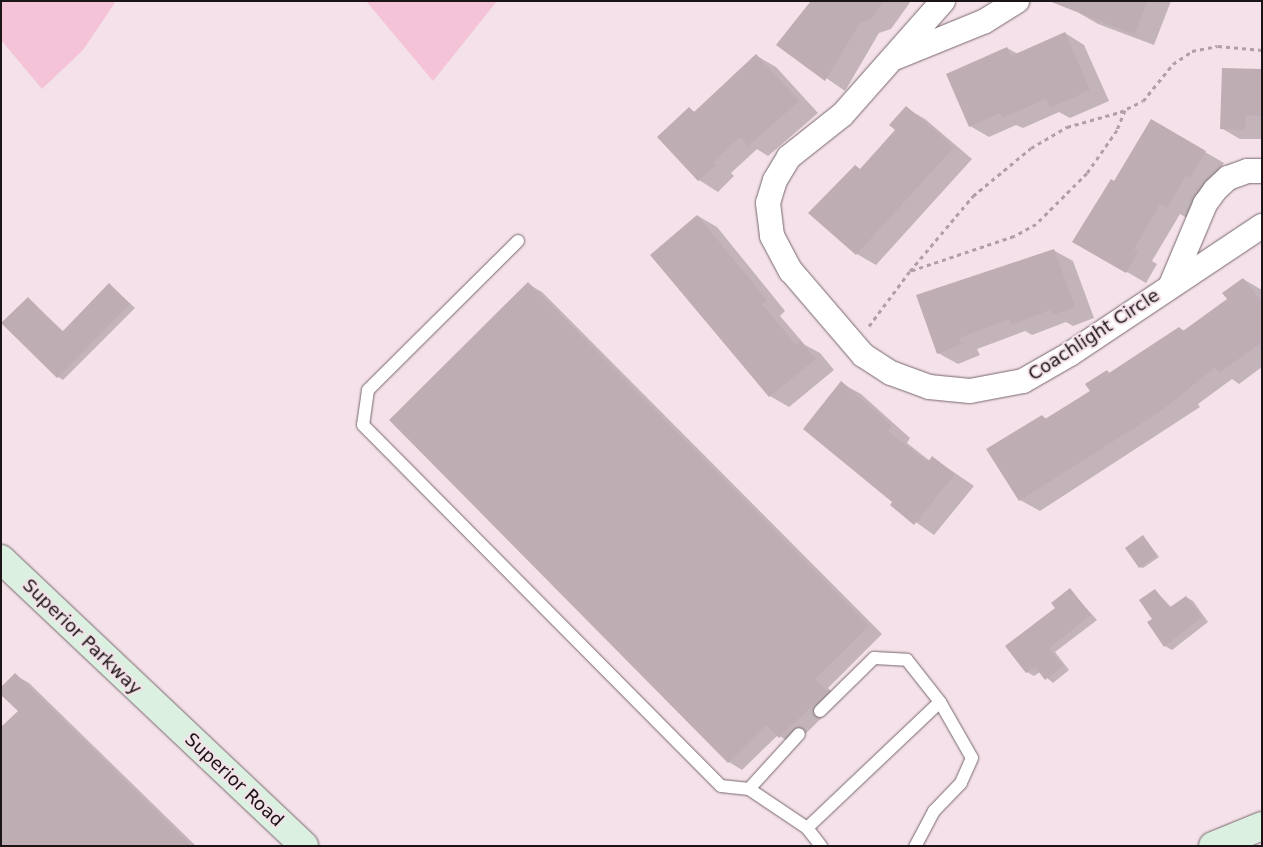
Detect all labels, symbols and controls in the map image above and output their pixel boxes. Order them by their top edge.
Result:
street label: Coachlight Circle [1024,285,1164,385]
street label: Superior Parkway [18,575,146,699]
street label: Superior Road [180,729,288,831]

